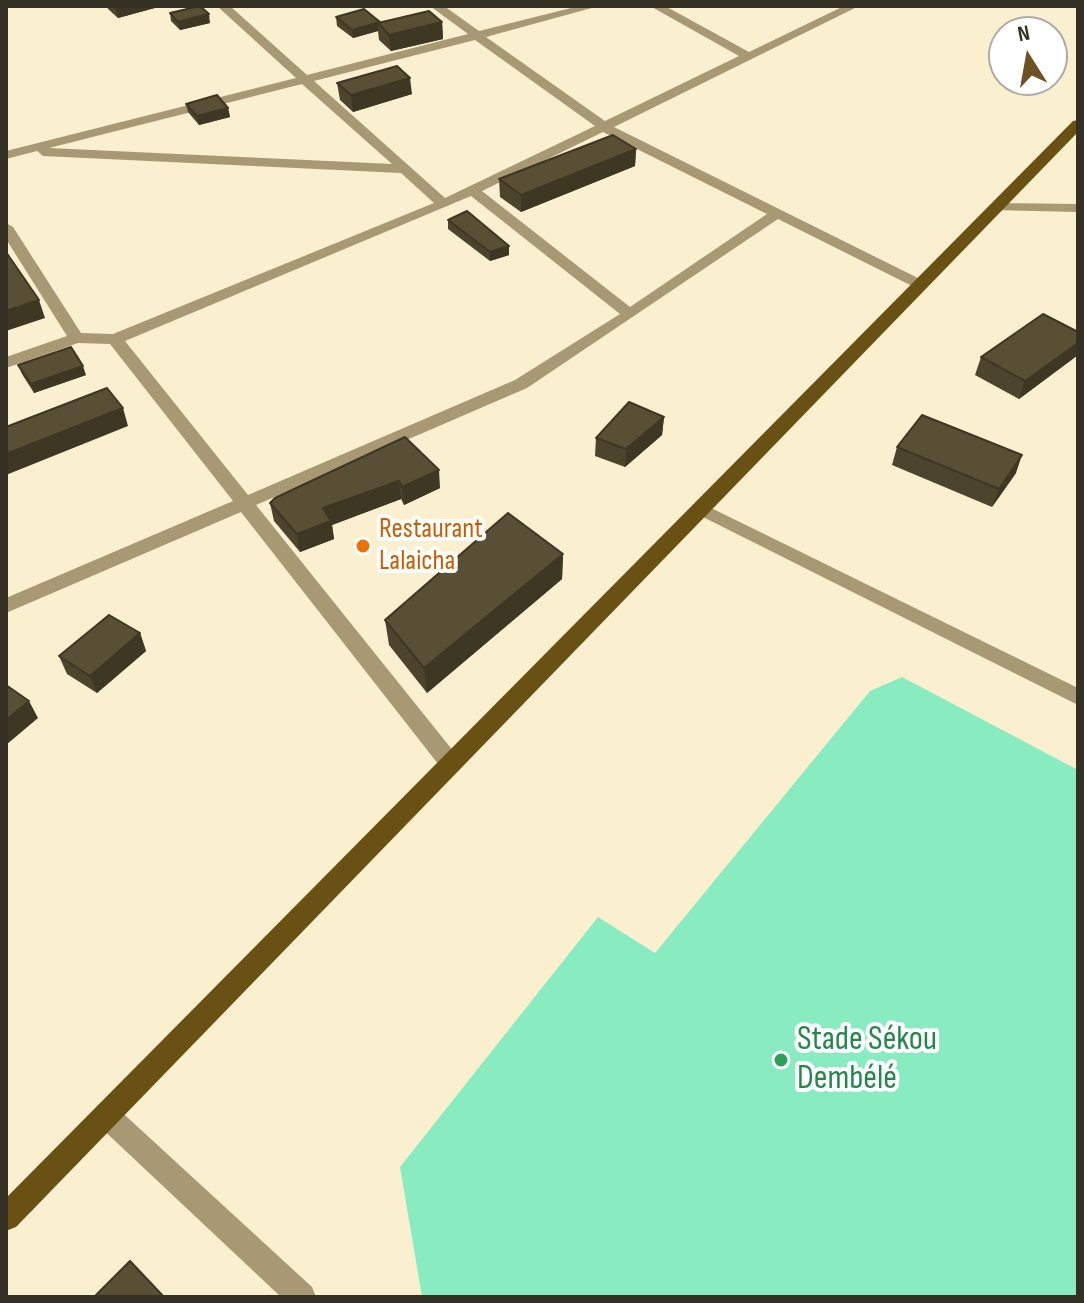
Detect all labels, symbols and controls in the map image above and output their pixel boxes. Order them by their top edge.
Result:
north arrow [988,16,1068,96]
text: N [1015,20,1032,48]
place label: Restaurant Lalaicha [379,513,483,579]
marker: Restaurant Lalaicha [354,537,372,555]
place label: Stade Sékou Dembélé [797,1020,937,1100]
marker: Stade Sékou Dembélé [772,1051,790,1069]

